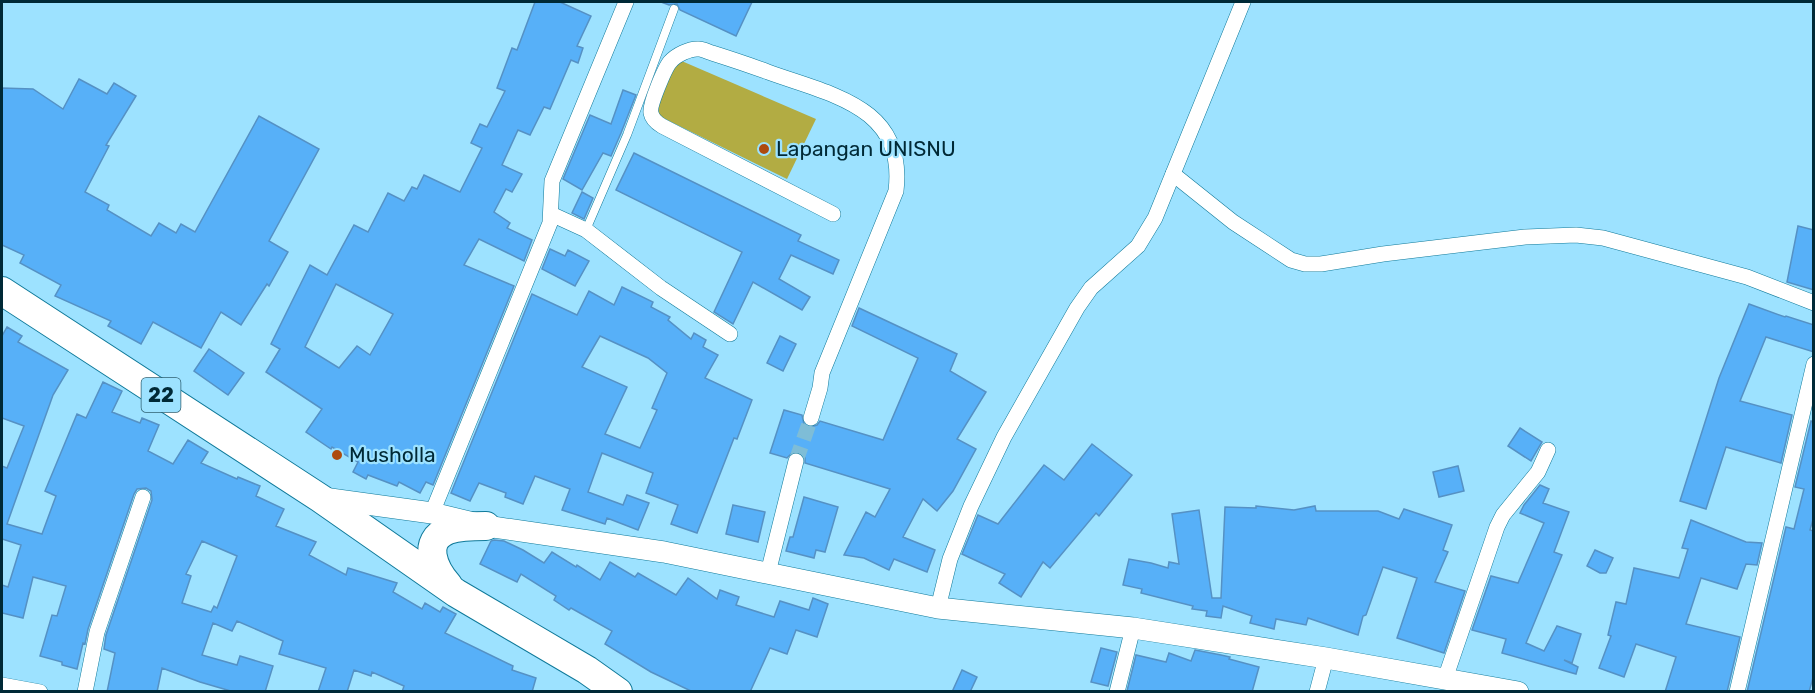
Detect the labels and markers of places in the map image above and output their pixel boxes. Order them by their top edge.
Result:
place label: Lapangan UNISNU [776,136,956,161]
marker: Lapangan UNISNU [757,142,771,156]
place label: Musholla [349,442,436,467]
marker: Musholla [330,448,344,462]

